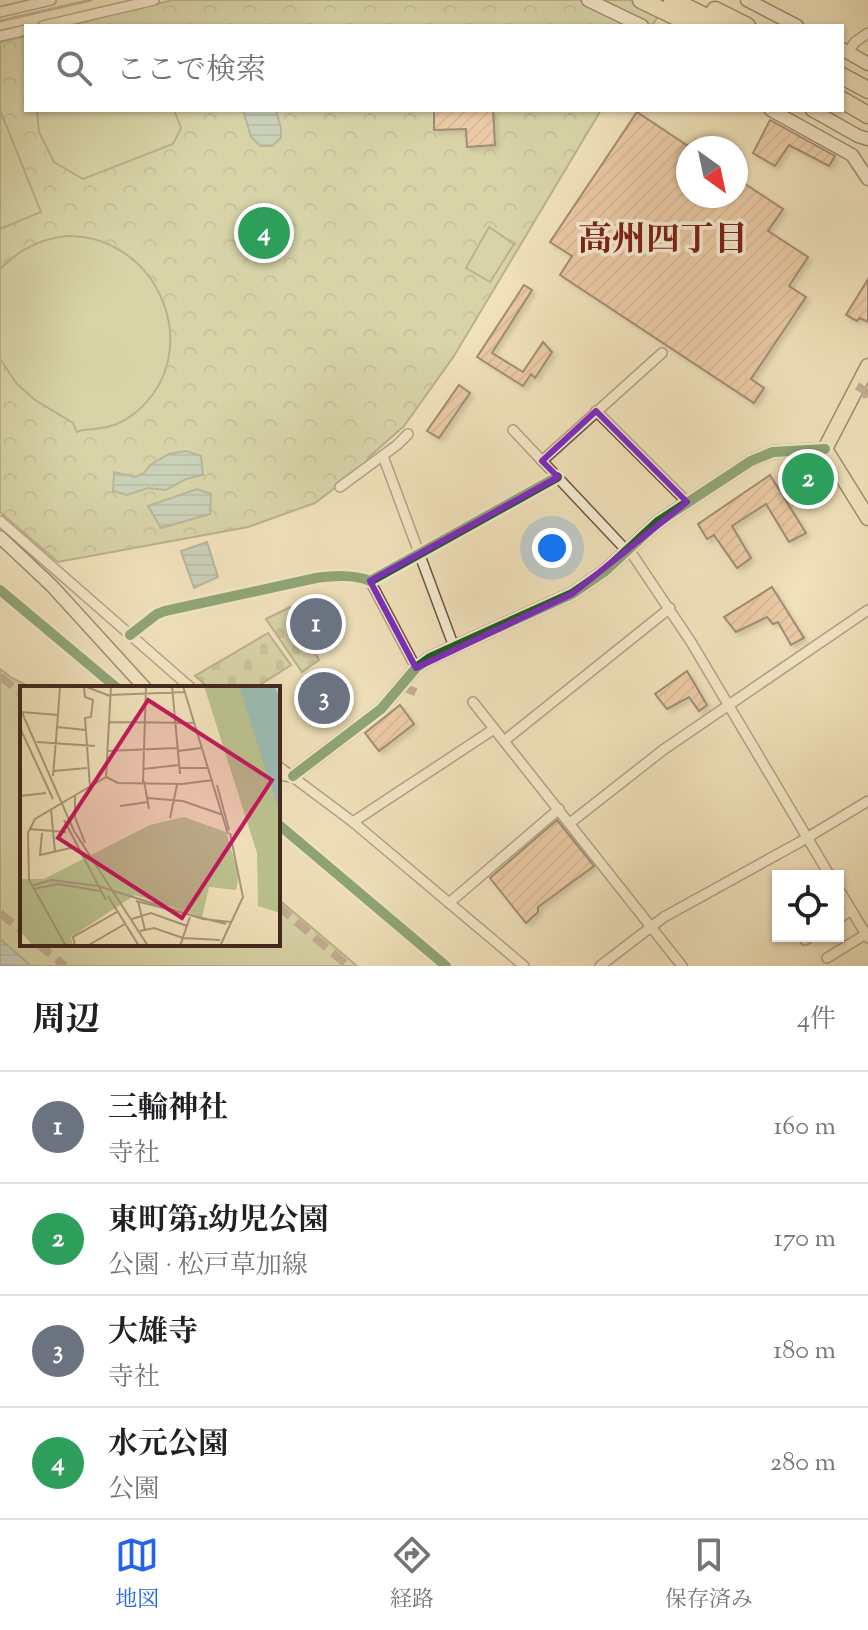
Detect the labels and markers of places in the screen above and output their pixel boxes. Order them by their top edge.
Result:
pin: 4 [238,203,290,263]
pin: 2 [782,449,834,509]
pin: 1 [290,594,342,654]
pin: 3 [298,668,350,728]

